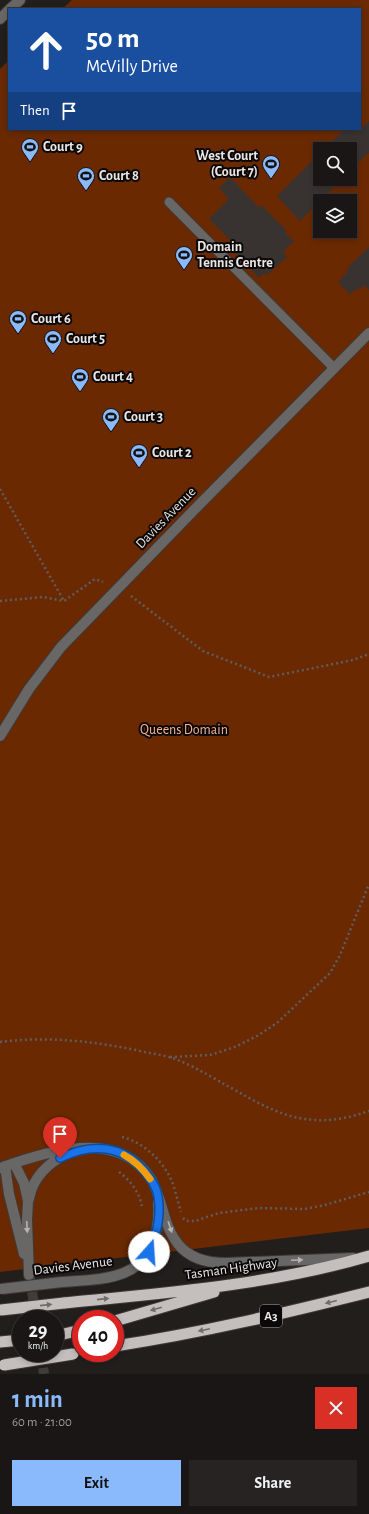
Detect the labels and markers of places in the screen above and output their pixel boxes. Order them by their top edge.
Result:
sports icon: Court 9 [20,137,40,162]
place label: Court 9 [43,140,83,154]
place label: West Court (Court 7) [196,149,258,179]
sports icon: West Court (Court 7) [261,154,281,179]
sports icon: Court 8 [76,166,96,191]
place label: Court 8 [99,169,139,183]
place label: Domain Tennis Centre [197,240,273,270]
sports icon: Domain Tennis Centre [174,245,194,270]
sports icon: Court 6 [8,309,28,334]
place label: Court 6 [31,312,71,326]
sports icon: Court 5 [43,329,63,354]
place label: Court 5 [66,332,105,346]
sports icon: Court 4 [70,367,90,392]
place label: Court 4 [93,370,133,384]
sports icon: Court 3 [101,407,121,432]
place label: Court 3 [124,410,163,424]
sports icon: Court 2 [129,443,149,468]
place label: Court 2 [152,446,192,460]
pin [43,1117,77,1158]

